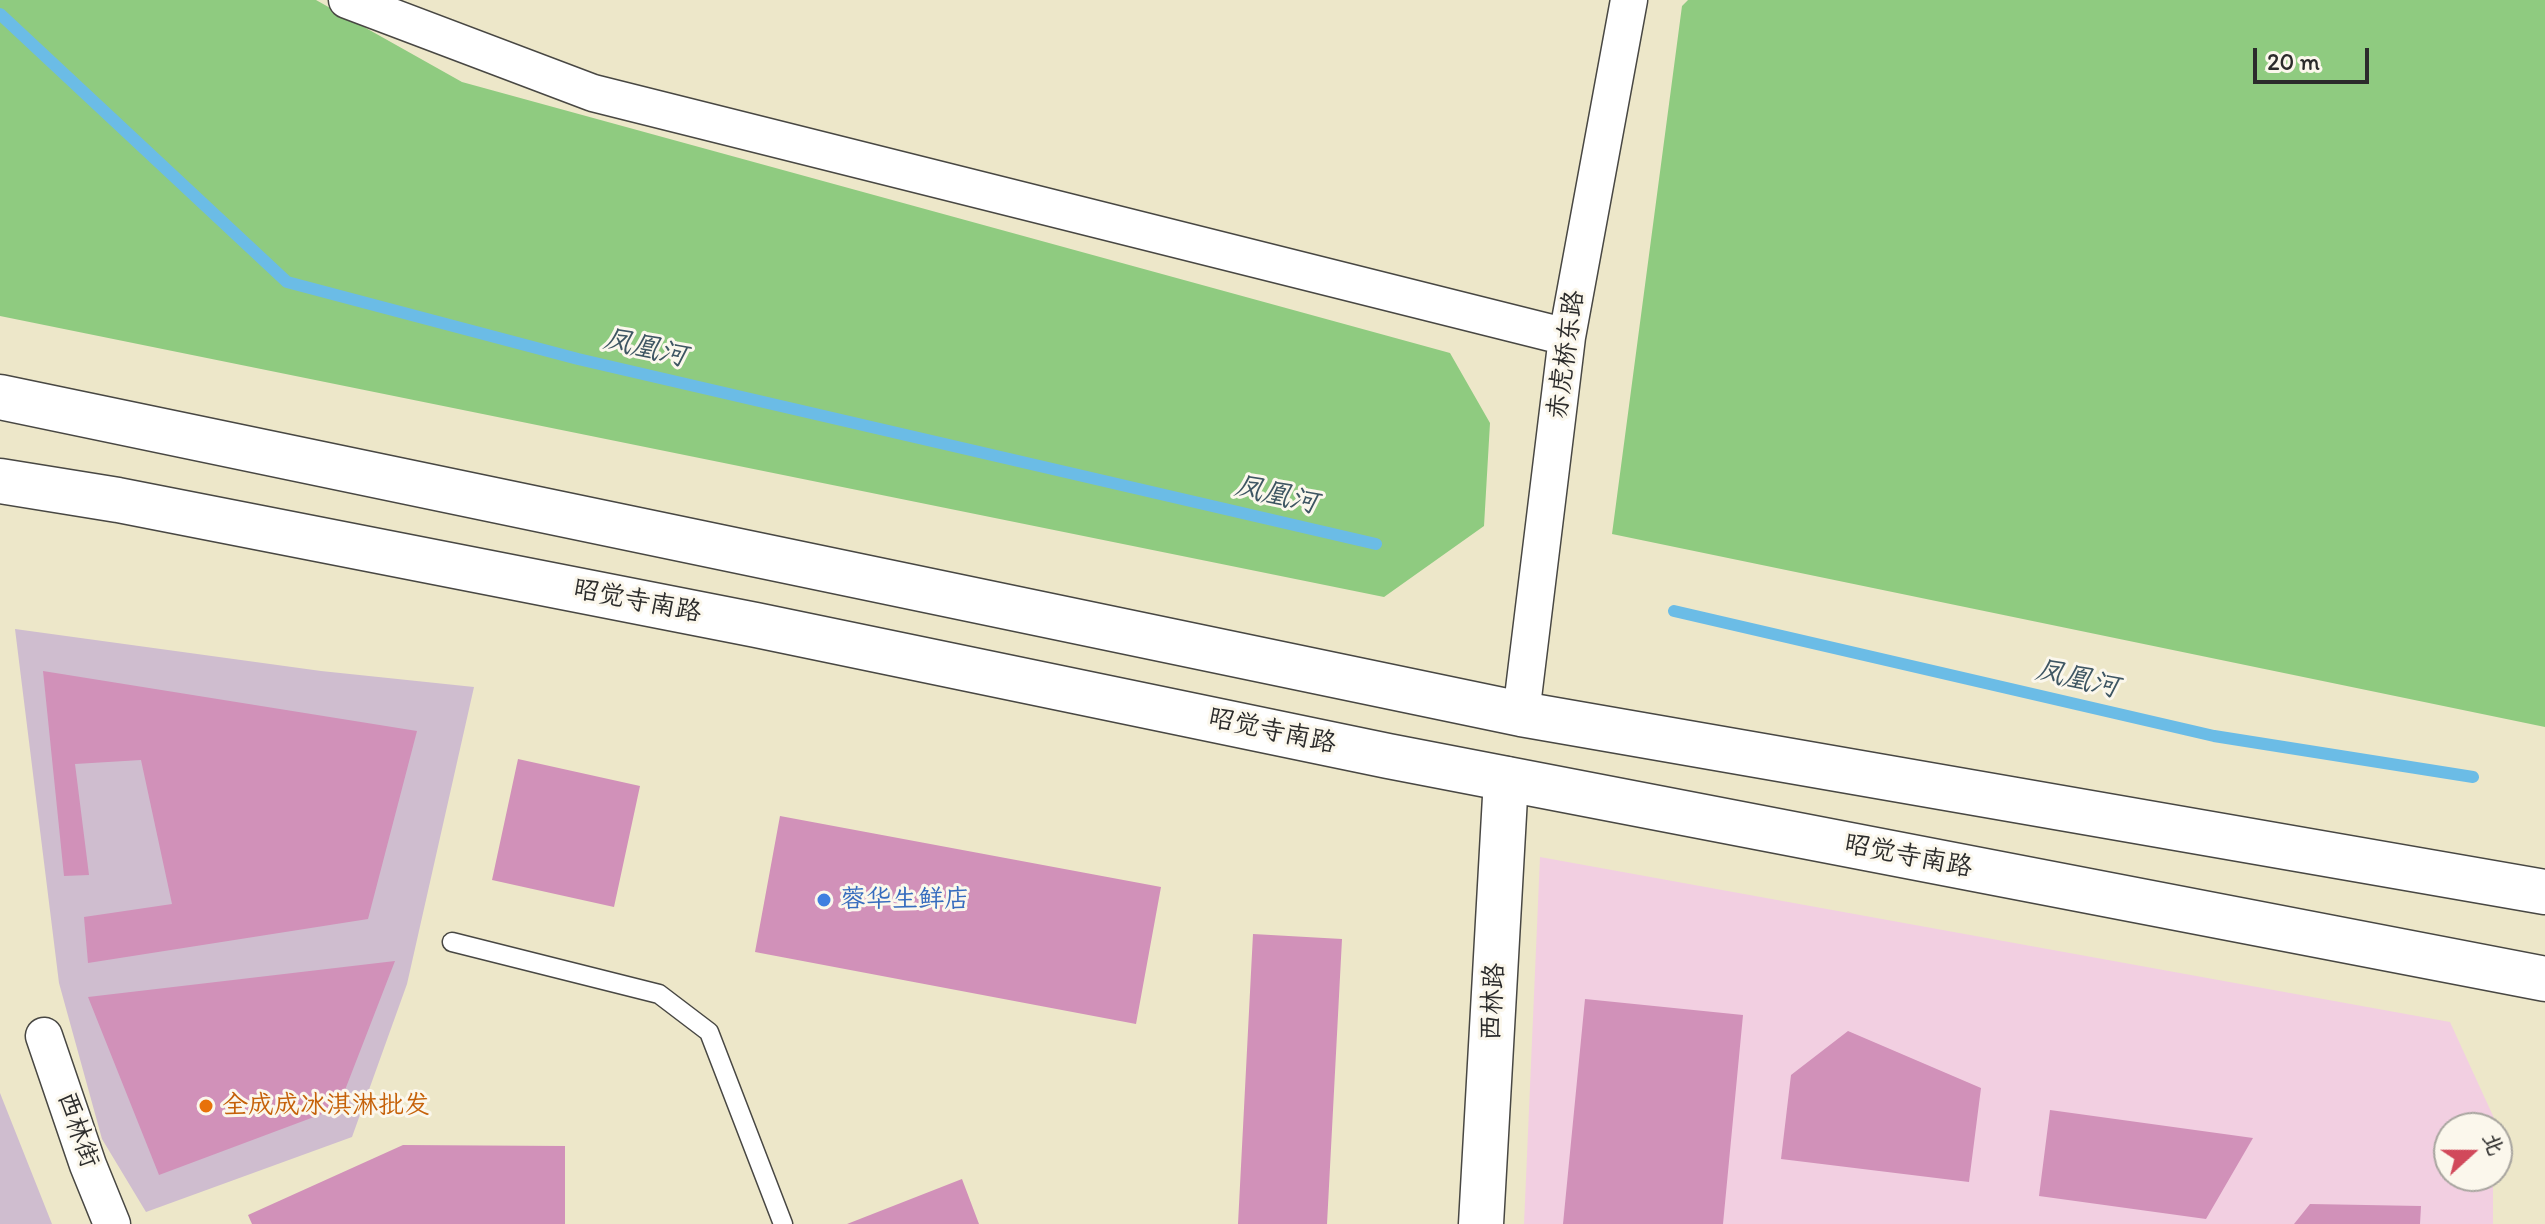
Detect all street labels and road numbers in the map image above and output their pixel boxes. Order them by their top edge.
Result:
street label: 赤虎桥东路 [1543,288,1591,422]
street label: 昭觉寺南路 [570,574,704,630]
street label: 昭觉寺南路 [1205,703,1339,761]
street label: 昭觉寺南路 [1841,829,1975,885]
street label: 西林路 [1476,962,1512,1042]
street label: 西林街 [50,1088,104,1172]

